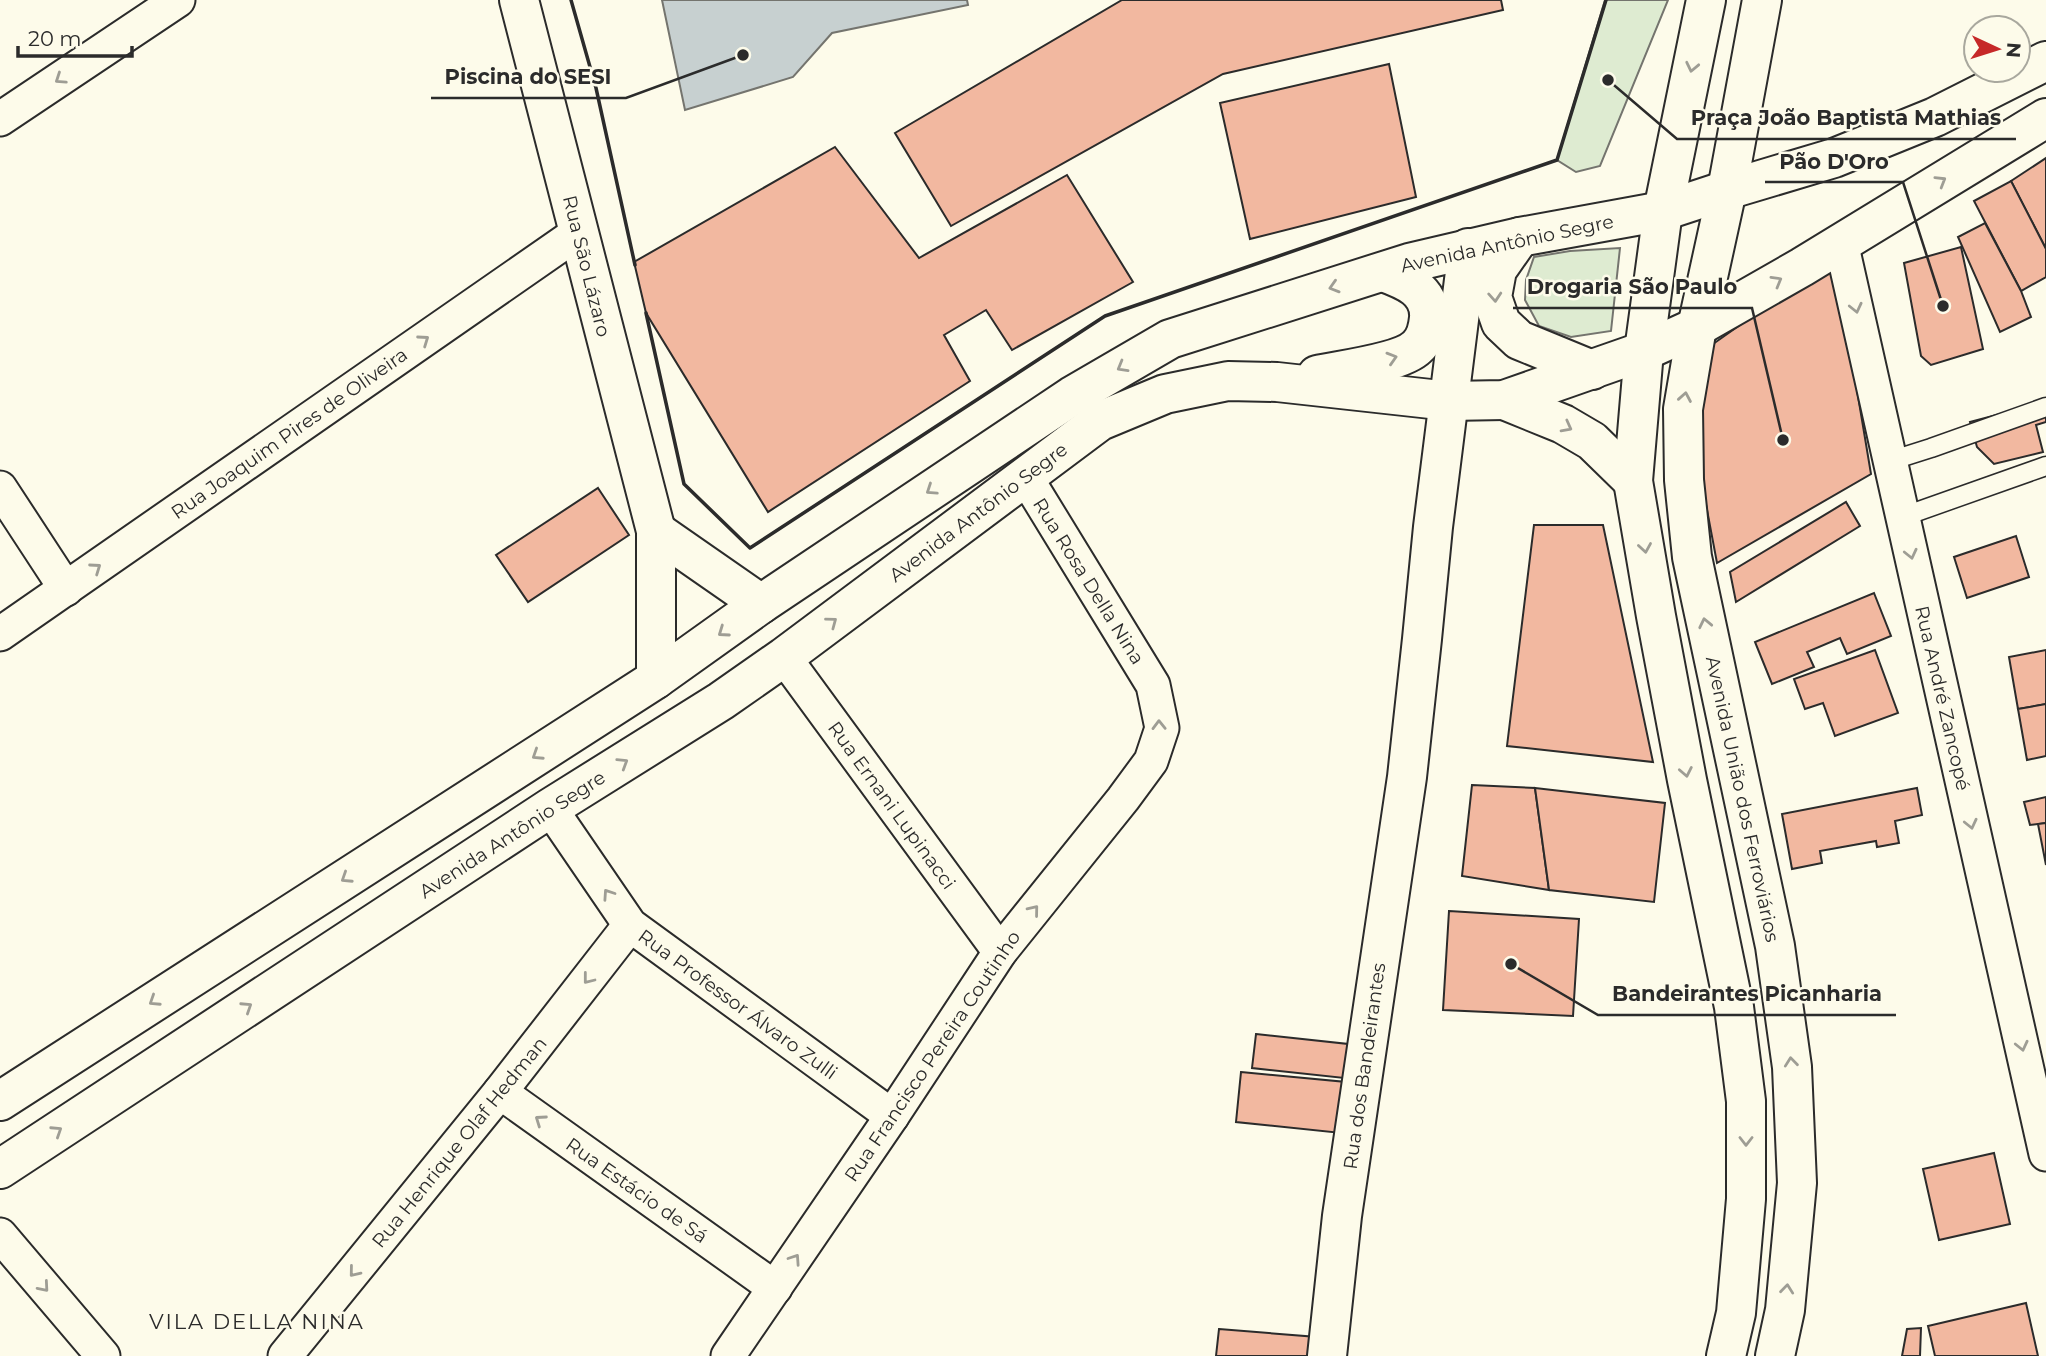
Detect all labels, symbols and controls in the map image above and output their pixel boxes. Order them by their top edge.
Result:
scale bar [18,14,131,58]
north arrow [1962,14,2032,84]
text: 20 m [28,26,82,51]
text: N [2001,42,2025,59]
callout: Piscina do SESI [431,56,626,98]
one-way arrow [1686,61,1701,73]
text: Piscina do SESI [445,64,611,89]
one-way arrow [55,71,68,83]
callout: Praça João Baptista Mathias [1677,97,2016,139]
text: Praça João Baptista Mathias [1691,105,2001,130]
callout: Pão D'Oro [1765,140,1903,182]
text: Pão D'Oro [1779,149,1889,174]
one-way arrow [1933,176,1946,189]
street label: Rua São Lázaro [558,193,615,339]
street label: Avenida Antônio Segre [1398,210,1616,277]
callout: Drogaria São Paulo [1513,266,1752,308]
text: Drogaria São Paulo [1527,274,1737,299]
one-way arrow [1770,276,1783,289]
one-way arrow [1329,279,1341,293]
one-way arrow [1487,292,1502,303]
one-way arrow [1847,302,1862,314]
one-way arrow [416,336,429,348]
street label: Rua Joaquim Pires de Oliveira [167,343,412,524]
one-way arrow [1385,351,1397,366]
one-way arrow [1117,358,1130,371]
one-way arrow [1677,391,1692,403]
one-way arrow [1559,419,1572,432]
street label: Avenida Antônio Segre [885,438,1072,587]
one-way arrow [926,482,939,494]
street label: Rua Rosa Della Nina [1028,494,1149,669]
one-way arrow [1637,542,1652,554]
one-way arrow [1902,548,1917,560]
one-way arrow [88,564,101,576]
street label: Rua André Zancopé [1910,603,1975,793]
one-way arrow [824,617,836,630]
one-way arrow [1699,617,1714,629]
one-way arrow [718,623,731,636]
street label: Avenida União dos Ferroviários [1701,654,1784,944]
street label: Rua Ernani Lupinacci [823,717,960,894]
one-way arrow [1151,719,1167,730]
one-way arrow [532,747,545,760]
one-way arrow [615,758,628,771]
street label: Avenida Antônio Segre [415,766,610,903]
one-way arrow [1677,766,1692,778]
one-way arrow [1963,818,1978,830]
one-way arrow [340,870,353,883]
one-way arrow [604,889,617,902]
one-way arrow [1025,905,1038,917]
street label: Rua Professor Álvaro Zulli [634,924,842,1084]
street label: Rua Francisco Pereira Coutinho [840,926,1025,1186]
street label: Rua dos Bandeirantes [1339,961,1390,1171]
one-way arrow [583,971,596,983]
callout: Bandeirantes Picanharia [1598,973,1896,1015]
text: Bandeirantes Picanharia [1612,981,1882,1006]
one-way arrow [149,993,162,1006]
one-way arrow [240,1002,253,1015]
street label: Rua Henrique Olaf Hedman [367,1032,552,1252]
one-way arrow [2013,1040,2028,1052]
one-way arrow [1783,1056,1798,1068]
one-way arrow [535,1116,548,1129]
one-way arrow [49,1127,62,1140]
street label: Rua Estácio de Sá [561,1133,712,1248]
one-way arrow [1738,1136,1754,1147]
one-way arrow [786,1254,799,1267]
one-way arrow [350,1264,363,1276]
one-way arrow [36,1279,48,1292]
one-way arrow [1779,1283,1794,1294]
district label: VILA DELLA NINA [149,1309,365,1334]

